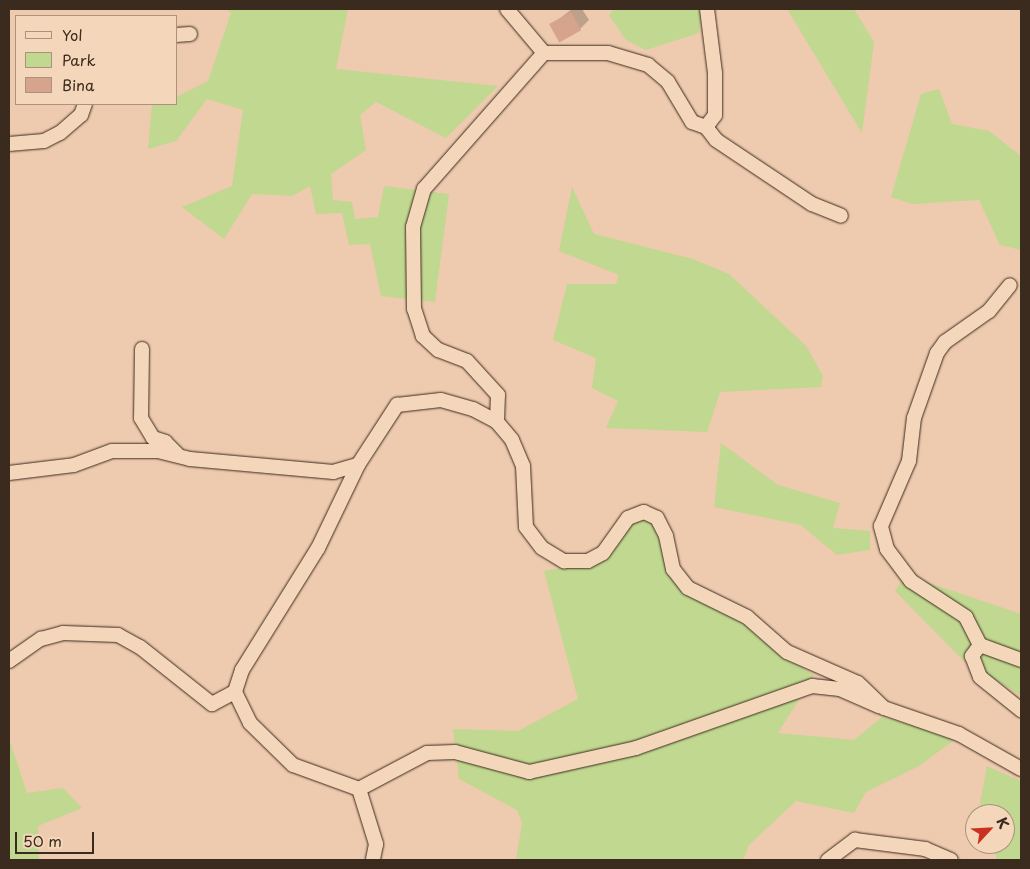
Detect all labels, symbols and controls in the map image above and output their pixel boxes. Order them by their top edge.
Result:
legend [15,15,178,105]
text: Yol [62,23,83,46]
text: Park [62,48,96,71]
text: Bina [62,73,94,96]
north arrow [965,804,1015,854]
text: K [991,814,1015,832]
scale bar [18,822,96,854]
text: 50 m [23,829,62,852]

